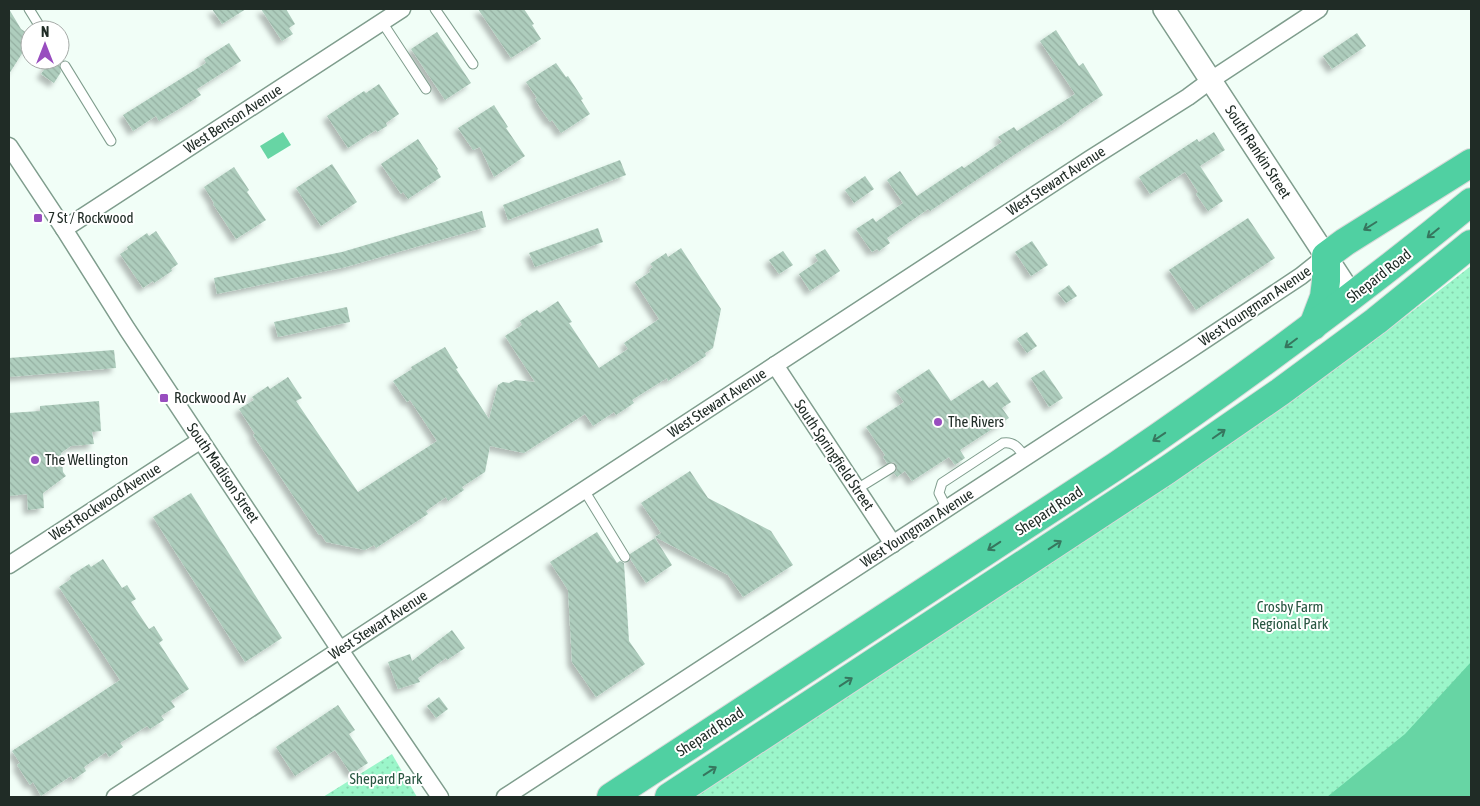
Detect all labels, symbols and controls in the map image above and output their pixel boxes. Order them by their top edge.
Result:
north arrow [20,20,70,70]
text: N [41,24,49,40]
street label: West Benson Avenue [181,80,285,157]
street label: South Rankin Street [1222,102,1295,202]
street label: West Stewart Avenue [1003,142,1108,219]
place label: 7 St / Rockwood [48,209,134,226]
marker: 7 St / Rockwood [32,212,44,224]
one-way arrow [1364,221,1378,231]
one-way arrow [1427,227,1440,238]
street label: Shepard Road [1343,245,1414,306]
street label: West Youngman Avenue [1196,262,1314,349]
one-way arrow [1285,337,1298,348]
street label: West Stewart Avenue [664,364,769,441]
place label: Rockwood Av [174,389,246,406]
marker: Rockwood Av [158,392,170,404]
street label: South Springfield Street [791,396,878,513]
place label: The Rivers [948,413,1004,430]
marker: The Rivers [932,416,944,428]
street label: South Madison Street [184,420,263,526]
one-way arrow [1212,429,1226,439]
one-way arrow [1152,432,1166,442]
place label: The Wellington [45,451,128,468]
marker: The Wellington [29,454,41,466]
street label: West Rockwood Avenue [46,459,164,544]
street label: Shepard Road [1012,483,1086,539]
street label: West Youngman Avenue [857,485,977,570]
one-way arrow [1048,539,1062,550]
one-way arrow [987,541,1001,552]
street label: West Stewart Avenue [325,586,430,663]
park label: Crosby Farm Regional Park [1252,598,1329,632]
one-way arrow [839,676,853,687]
street label: Shepard Road [673,704,747,760]
one-way arrow [703,765,717,776]
park label: Shepard Park [349,770,423,787]

